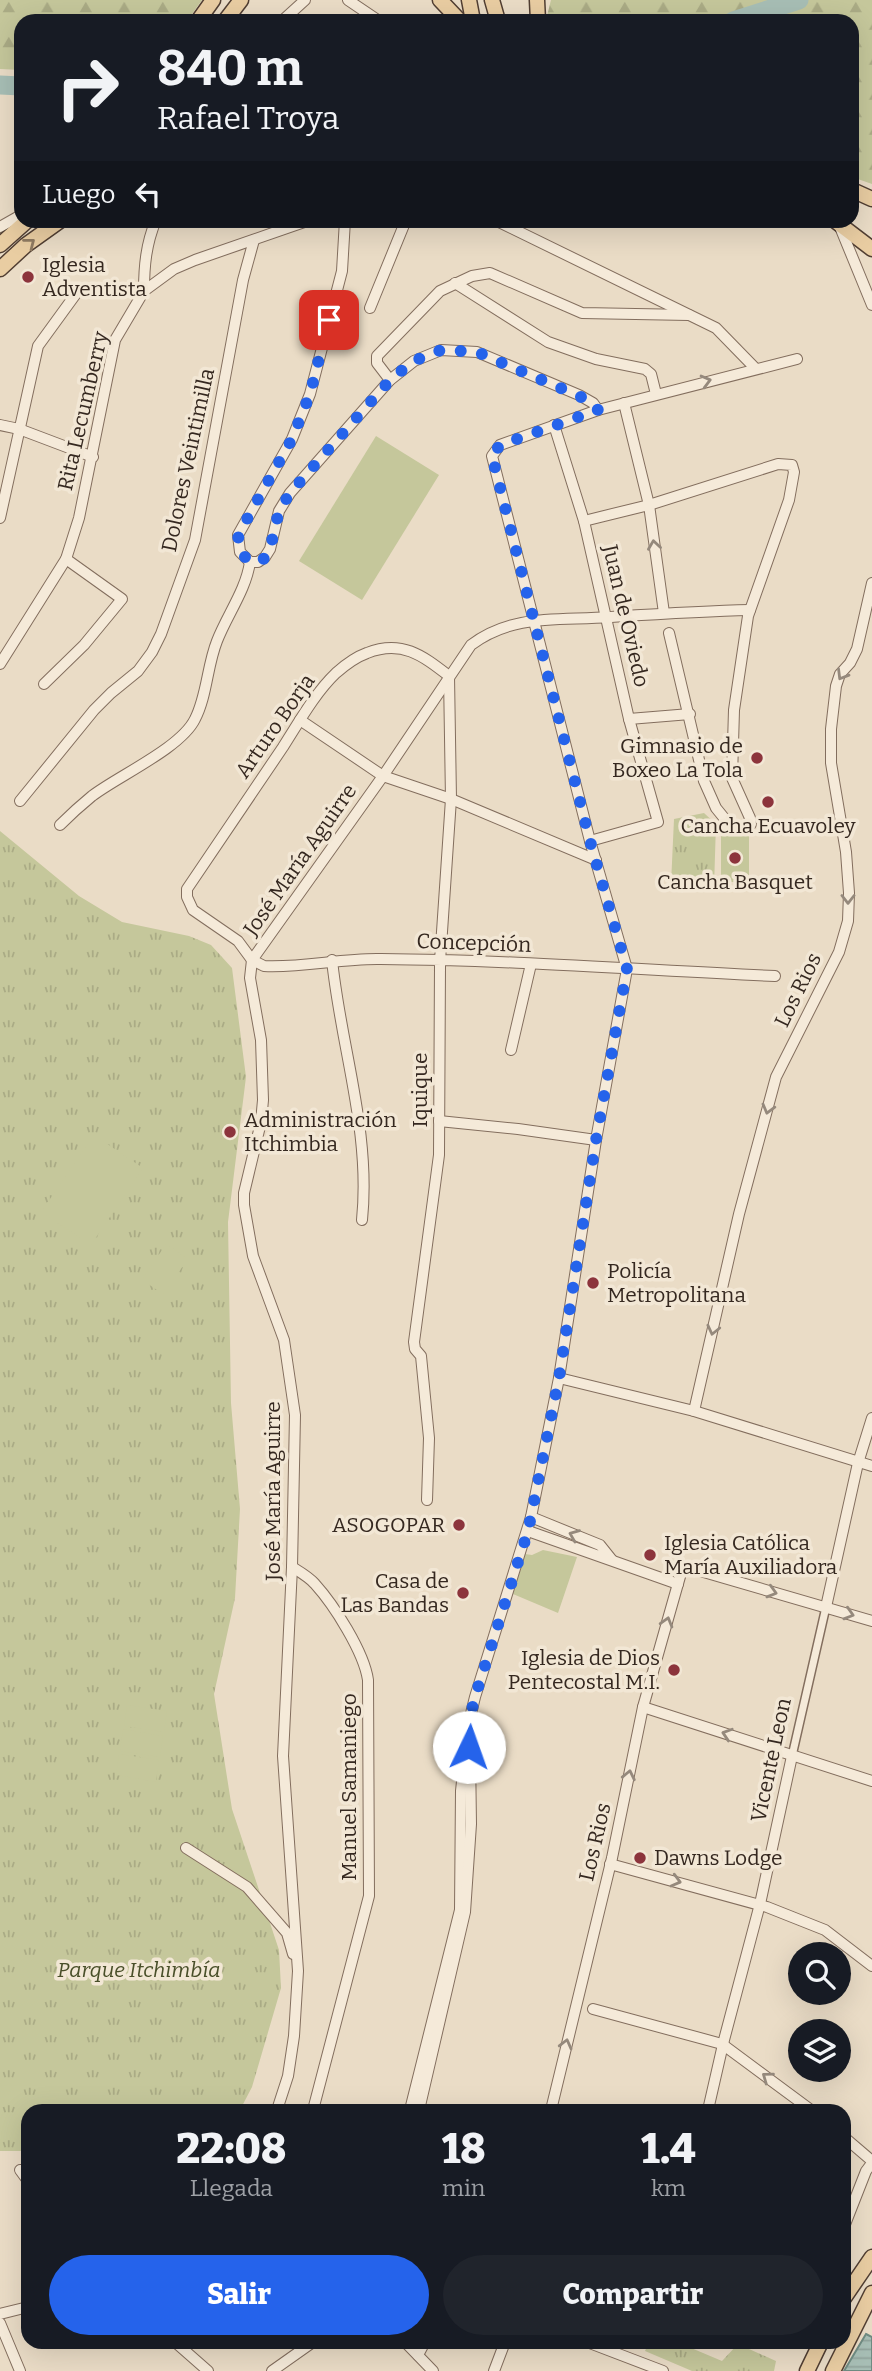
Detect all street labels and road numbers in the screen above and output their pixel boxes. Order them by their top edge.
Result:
street label: Rita Lecumberry [52,328,114,493]
street label: Dolores Veintimilla [156,365,220,554]
street label: Juan de Oviedo [597,541,655,690]
street label: Arturo Borja [230,668,321,783]
street label: José María Aguirre [237,779,362,942]
street label: Concepción [416,928,532,958]
street label: Los Rios [769,949,827,1031]
street label: Iquique [407,1052,433,1128]
street label: José María Aguirre [260,1401,286,1582]
street label: Manuel Samaniego [336,1693,362,1881]
street label: Vicente Leon [745,1696,797,1824]
street label: Los Rios [573,1800,617,1884]

